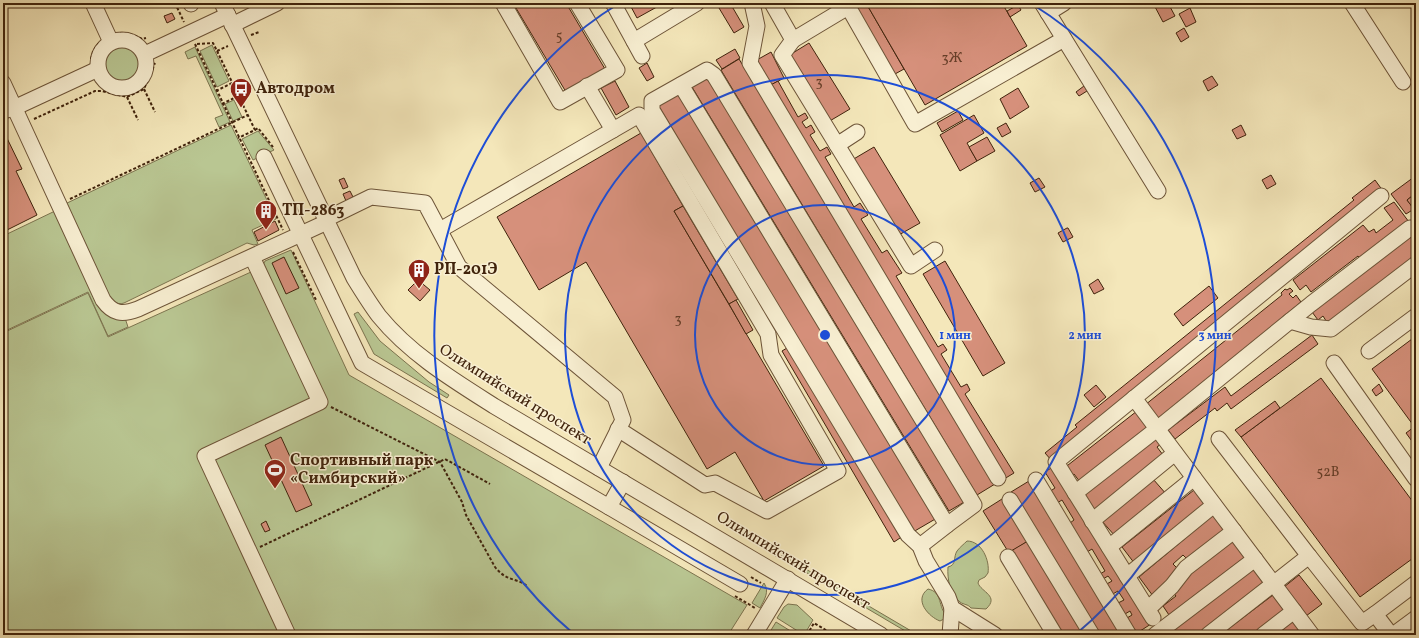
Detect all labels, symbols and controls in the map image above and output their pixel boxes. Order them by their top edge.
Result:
house number: 5 [556,27,562,46]
house number: 3Ж [942,49,963,68]
house number: 3 [815,73,823,92]
bus stop icon: Автодром [228,76,254,109]
place label: Автодром [256,78,335,100]
building icon: ТП-2863 [253,198,279,231]
place label: ТП-2863 [282,200,345,222]
building icon: РП-201Э [406,257,432,290]
place label: РП-201Э [434,259,498,281]
house number: 3 [674,310,682,329]
centre of rings [818,328,832,342]
text: 1 мин [939,328,971,344]
text: 2 мин [1068,328,1102,344]
text: 3 мин [1198,328,1232,344]
street label: Олимпийский проспект [435,339,595,451]
place label: Спортивный парк «Симбирский» [290,450,434,490]
sports icon: Спортивный парк «Симбирский» [262,457,288,490]
house number: 52В [1317,463,1339,482]
street label: Олимпийский проспект [712,506,874,616]

